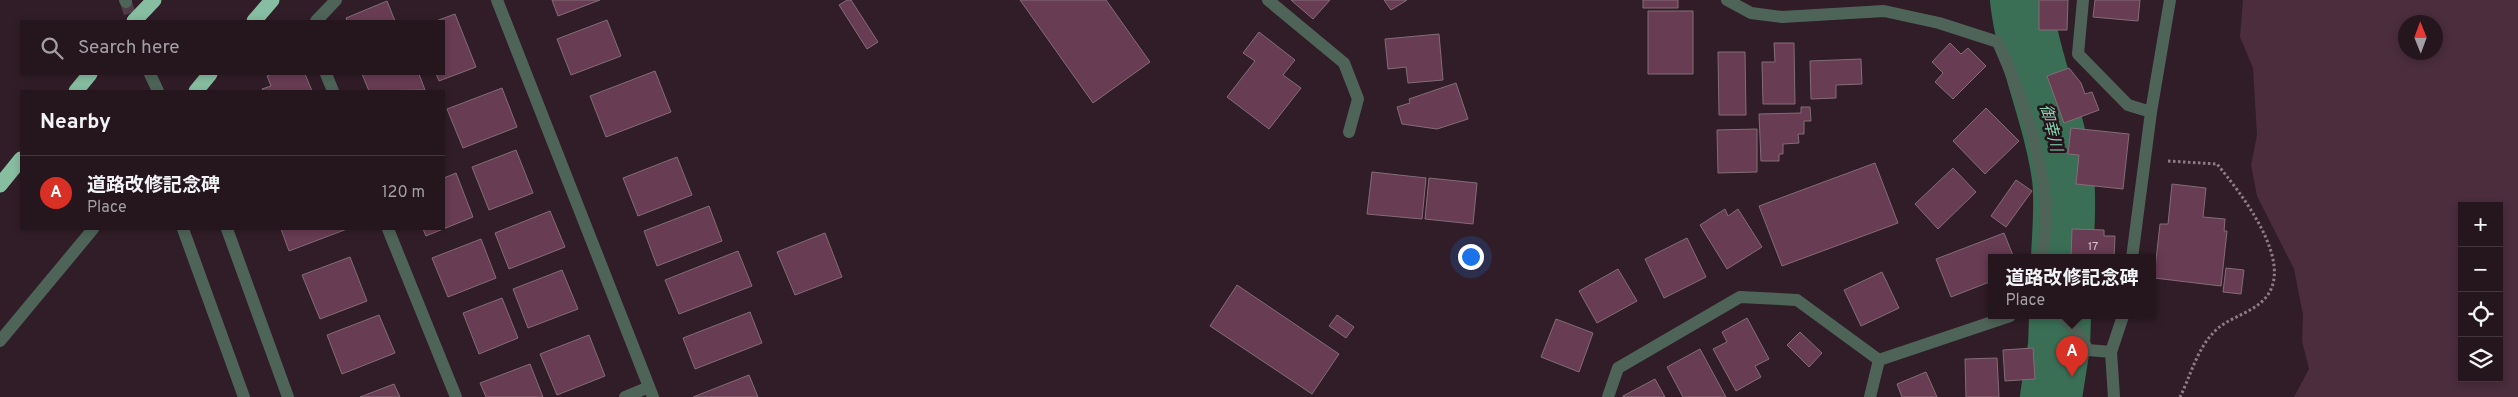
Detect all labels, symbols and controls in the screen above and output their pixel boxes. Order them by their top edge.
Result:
north arrow [2398,15,2443,60]
search box [20,20,445,75]
icon: search [38,34,66,62]
text: Search here [78,36,180,60]
water label: 御幸川 [2034,102,2066,156]
text: Nearby [40,109,111,136]
text: 道路改修記念碑 [87,174,220,198]
text: A [50,183,62,203]
text: 120 m [382,183,425,203]
text: Place [87,198,127,218]
map controls [2458,202,2503,382]
button: + [2458,202,2503,247]
house number: 17 [2088,239,2098,255]
your location [1458,244,1484,270]
button: − [2458,247,2503,292]
popup [1988,254,2156,319]
text: 道路改修記念碑 [2005,267,2139,291]
text: Place [2005,291,2045,311]
button: locate [2458,292,2503,337]
pin: A [2056,336,2088,377]
button: layers [2458,337,2503,382]

